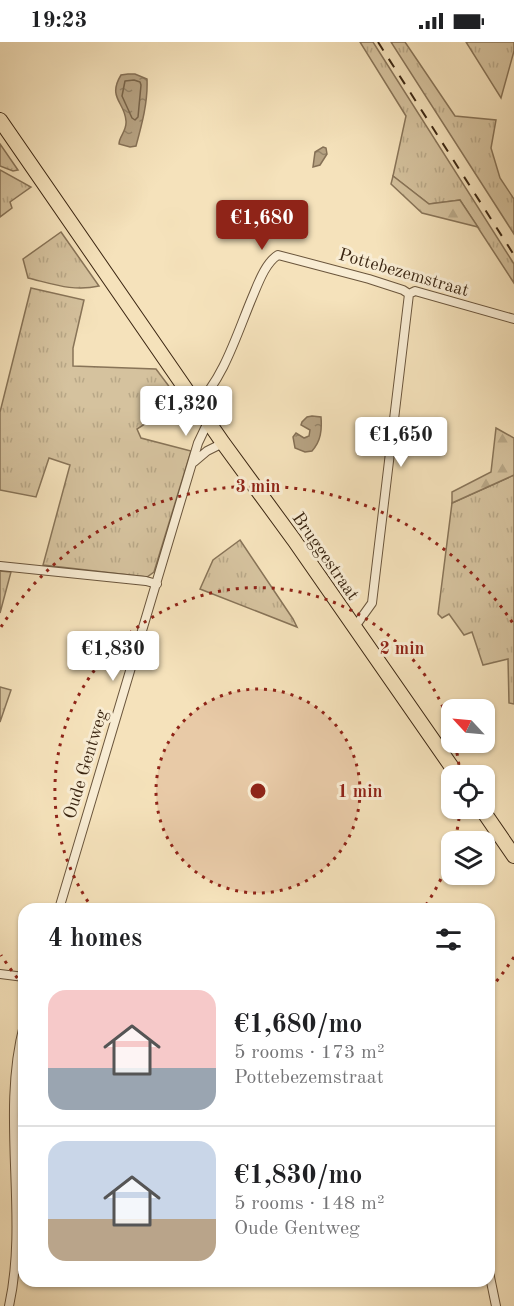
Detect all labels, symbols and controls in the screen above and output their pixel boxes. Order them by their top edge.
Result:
text: 19:23 [30,10,87,32]
pin: €1,680 [213,200,311,251]
text: €1,680 [230,209,294,229]
street label: Pottebezemstraat [337,246,471,300]
pin: €1,320 [137,386,235,437]
text: €1,320 [154,395,218,415]
pin: €1,650 [352,417,450,468]
text: €1,650 [369,426,433,446]
text: 3 min [235,478,281,496]
street label: Bruggestraat [288,509,362,604]
pin: €1,830 [64,631,162,682]
text: €1,830 [81,640,145,660]
text: 2 min [379,640,425,658]
north arrow [441,699,495,753]
map controls [441,699,495,885]
street label: Oude Gentweg [61,707,111,821]
button: locate [441,765,495,819]
centre of rings [248,781,268,801]
text: 1 min [337,783,383,801]
button: layers [441,831,495,885]
icon: filters [432,923,465,956]
text: 4 homes [48,926,142,952]
text: €1,680/mo [234,1012,362,1038]
icon: home [96,1014,168,1086]
text: 5 rooms · 173 m² [234,1043,384,1063]
text: Pottebezemstraat [234,1068,384,1088]
text: €1,830/mo [234,1163,362,1189]
icon: home [96,1165,168,1237]
text: 5 rooms · 148 m² [234,1194,384,1214]
text: Oude Gentweg [234,1219,360,1239]

